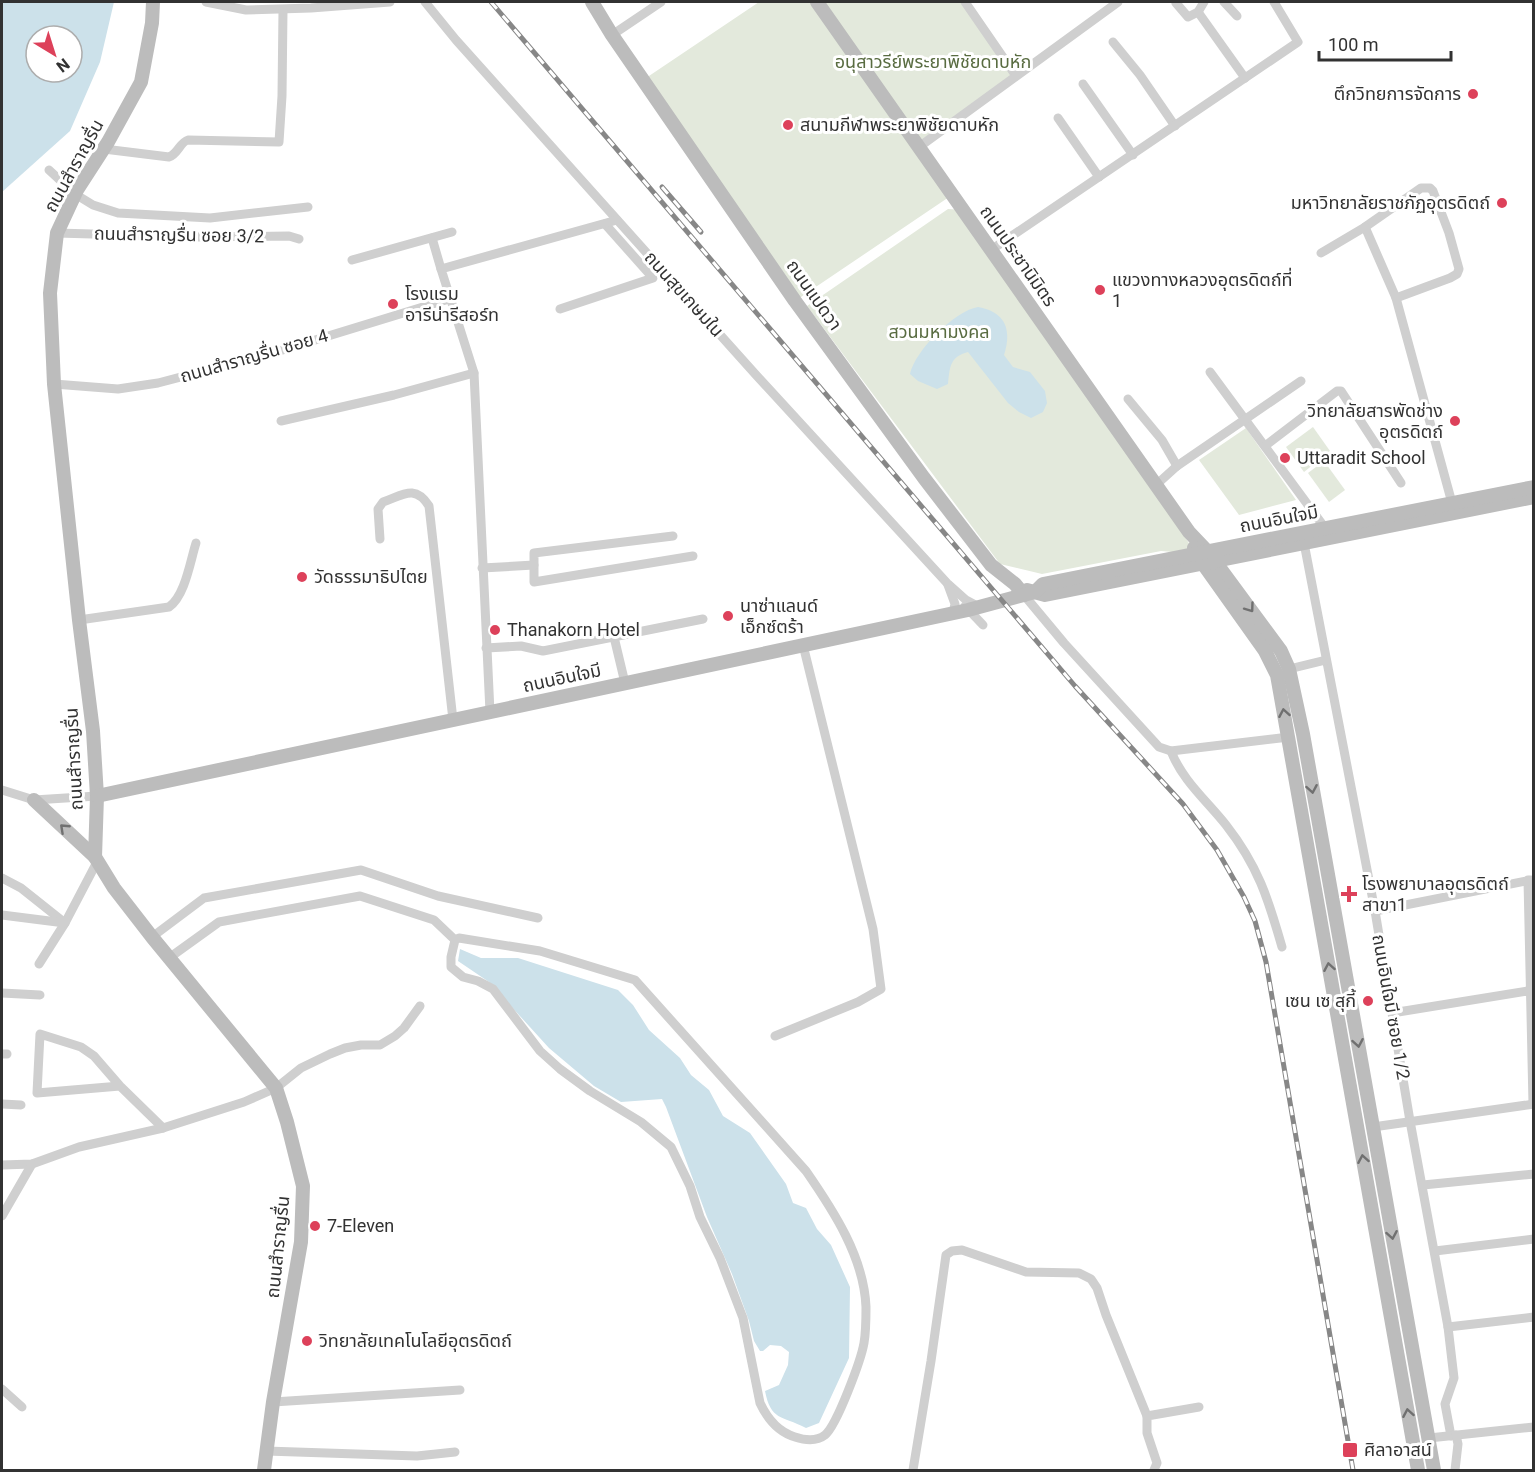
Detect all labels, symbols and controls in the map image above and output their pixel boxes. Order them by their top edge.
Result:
north arrow [24,24,84,84]
scale bar [1319,24,1451,62]
text: 100 m [1328,34,1379,55]
park label: อนุสาวรีย์พระยาพิชัยดาบหัก [835,51,1031,73]
text: N [53,54,73,76]
place label: ตึกวิทยการจัดการ [1334,83,1461,104]
marker: ตึกวิทยการจัดการ [1466,87,1480,101]
place label: สนามกีฬาพระยาพิชัยดาบหัก [800,114,999,135]
street label: ถนนสำราญรื่น [38,115,108,216]
marker: สนามกีฬาพระยาพิชัยดาบหัก [781,118,795,132]
place label: มหาวิทยาลัยราชภัฏอุตรดิตถ์ [1291,192,1490,214]
marker: มหาวิทยาลัยราชภัฏอุตรดิตถ์ [1495,196,1509,210]
street label: ถนนประชานิมิตร [976,201,1061,310]
street label: ถนนสำราญรื่น ซอย 3/2 [94,221,264,246]
street label: ถนนสุขเกษมใน [640,247,728,341]
street label: ถนนแปดวา [783,255,846,334]
place label: แขวงทางหลวงอุตรดิตถ์ที่ 1 [1112,267,1293,311]
place label: โรงแรม อารีน่ารีสอร์ท [405,283,499,325]
marker: แขวงทางหลวงอุตรดิตถ์ที่ 1 [1093,283,1107,297]
marker: โรงแรม อารีน่ารีสอร์ท [386,297,400,311]
park label: สวนมหามงคล [888,321,990,342]
street label: ถนนสำราญรื่น ซอย 4 [177,322,330,387]
place label: วิทยาลัยสารพัดช่าง อุตรดิตถ์ [1306,400,1443,443]
marker: วิทยาลัยสารพัดช่าง อุตรดิตถ์ [1448,414,1462,428]
place label: Uttaradit School [1297,447,1426,468]
marker: Uttaradit School [1278,451,1292,465]
street label: ถนนอินใจมี [1238,501,1320,536]
place label: วัดธรรมาธิปไตย [314,566,428,587]
marker: วัดธรรมาธิปไตย [295,570,309,584]
place label: นาซ่าแลนด์ เอ็กซ์ตร้า [740,595,818,637]
one-way arrow [1243,602,1254,613]
marker: นาซ่าแลนด์ เอ็กซ์ตร้า [721,609,735,623]
place label: Thanakorn Hotel [507,619,640,640]
marker: Thanakorn Hotel [488,623,502,637]
street label: ถนนอินใจมี [521,659,603,696]
street label: ถนนสำราญรื่น [58,707,87,811]
one-way arrow [1278,708,1291,718]
one-way arrow [1305,784,1318,794]
one-way arrow [61,825,72,836]
place label: โรงพยาบาลอุตรดิตถ์ สาขา1 [1362,873,1509,915]
marker: โรงพยาบาลอุตรดิตถ์ สาขา1 [1340,885,1358,903]
street label: ถนนอินใจมี ซอย 1/2 [1368,933,1415,1081]
one-way arrow [1323,962,1336,972]
place label: เซน เซ สุกี้ [1285,988,1356,1012]
marker: เซน เซ สุกี้ [1361,994,1375,1008]
one-way arrow [1351,1038,1364,1048]
one-way arrow [1357,1154,1370,1164]
street label: ถนนสำราญรื่น [260,1195,293,1299]
place label: 7-Eleven [327,1215,394,1236]
marker: 7-Eleven [308,1219,322,1233]
one-way arrow [1385,1230,1398,1240]
place label: วิทยาลัยเทคโนโลยีอุตรดิตถ์ [318,1330,512,1352]
marker: วิทยาลัยเทคโนโลยีอุตรดิตถ์ [300,1334,314,1348]
one-way arrow [1402,1408,1415,1418]
place label: ศิลาอาสน์ [1364,1439,1432,1460]
marker: ศิลาอาสน์ [1341,1441,1359,1459]

